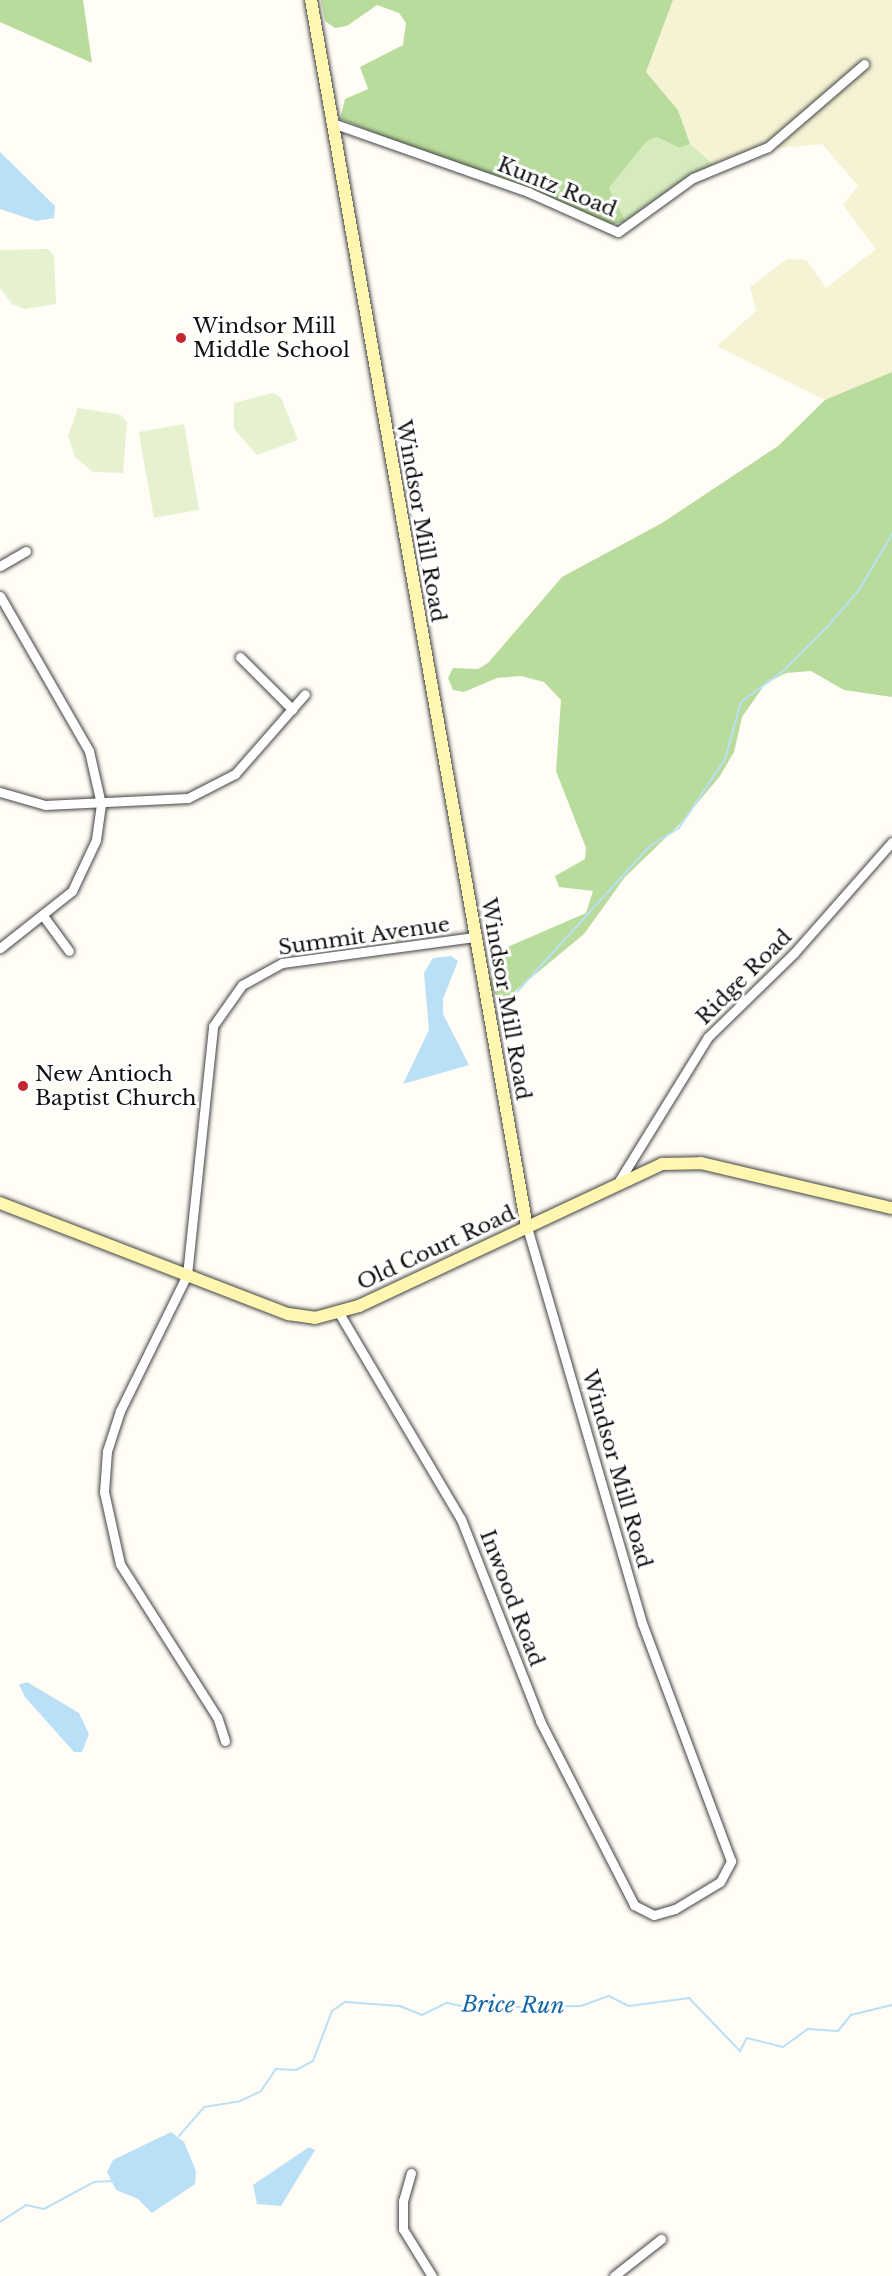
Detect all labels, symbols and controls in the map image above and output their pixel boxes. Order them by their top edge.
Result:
street label: Kuntz Road [494,152,620,222]
place label: Windsor Mill Middle School [193,313,350,363]
marker: Windsor Mill Middle School [174,331,188,345]
street label: Windsor Mill Road [391,418,451,624]
street label: Windsor Mill Road [476,896,536,1102]
street label: Summit Avenue [276,911,452,961]
street label: Ridge Road [691,924,797,1030]
place label: New Antioch Baptist Church [35,1061,196,1111]
marker: New Antioch Baptist Church [16,1079,30,1093]
street label: Old Court Road [353,1200,519,1296]
street label: Windsor Mill Road [577,1367,657,1571]
street label: Inwood Road [474,1526,550,1670]
water label: Brice Run [461,1991,565,2019]

